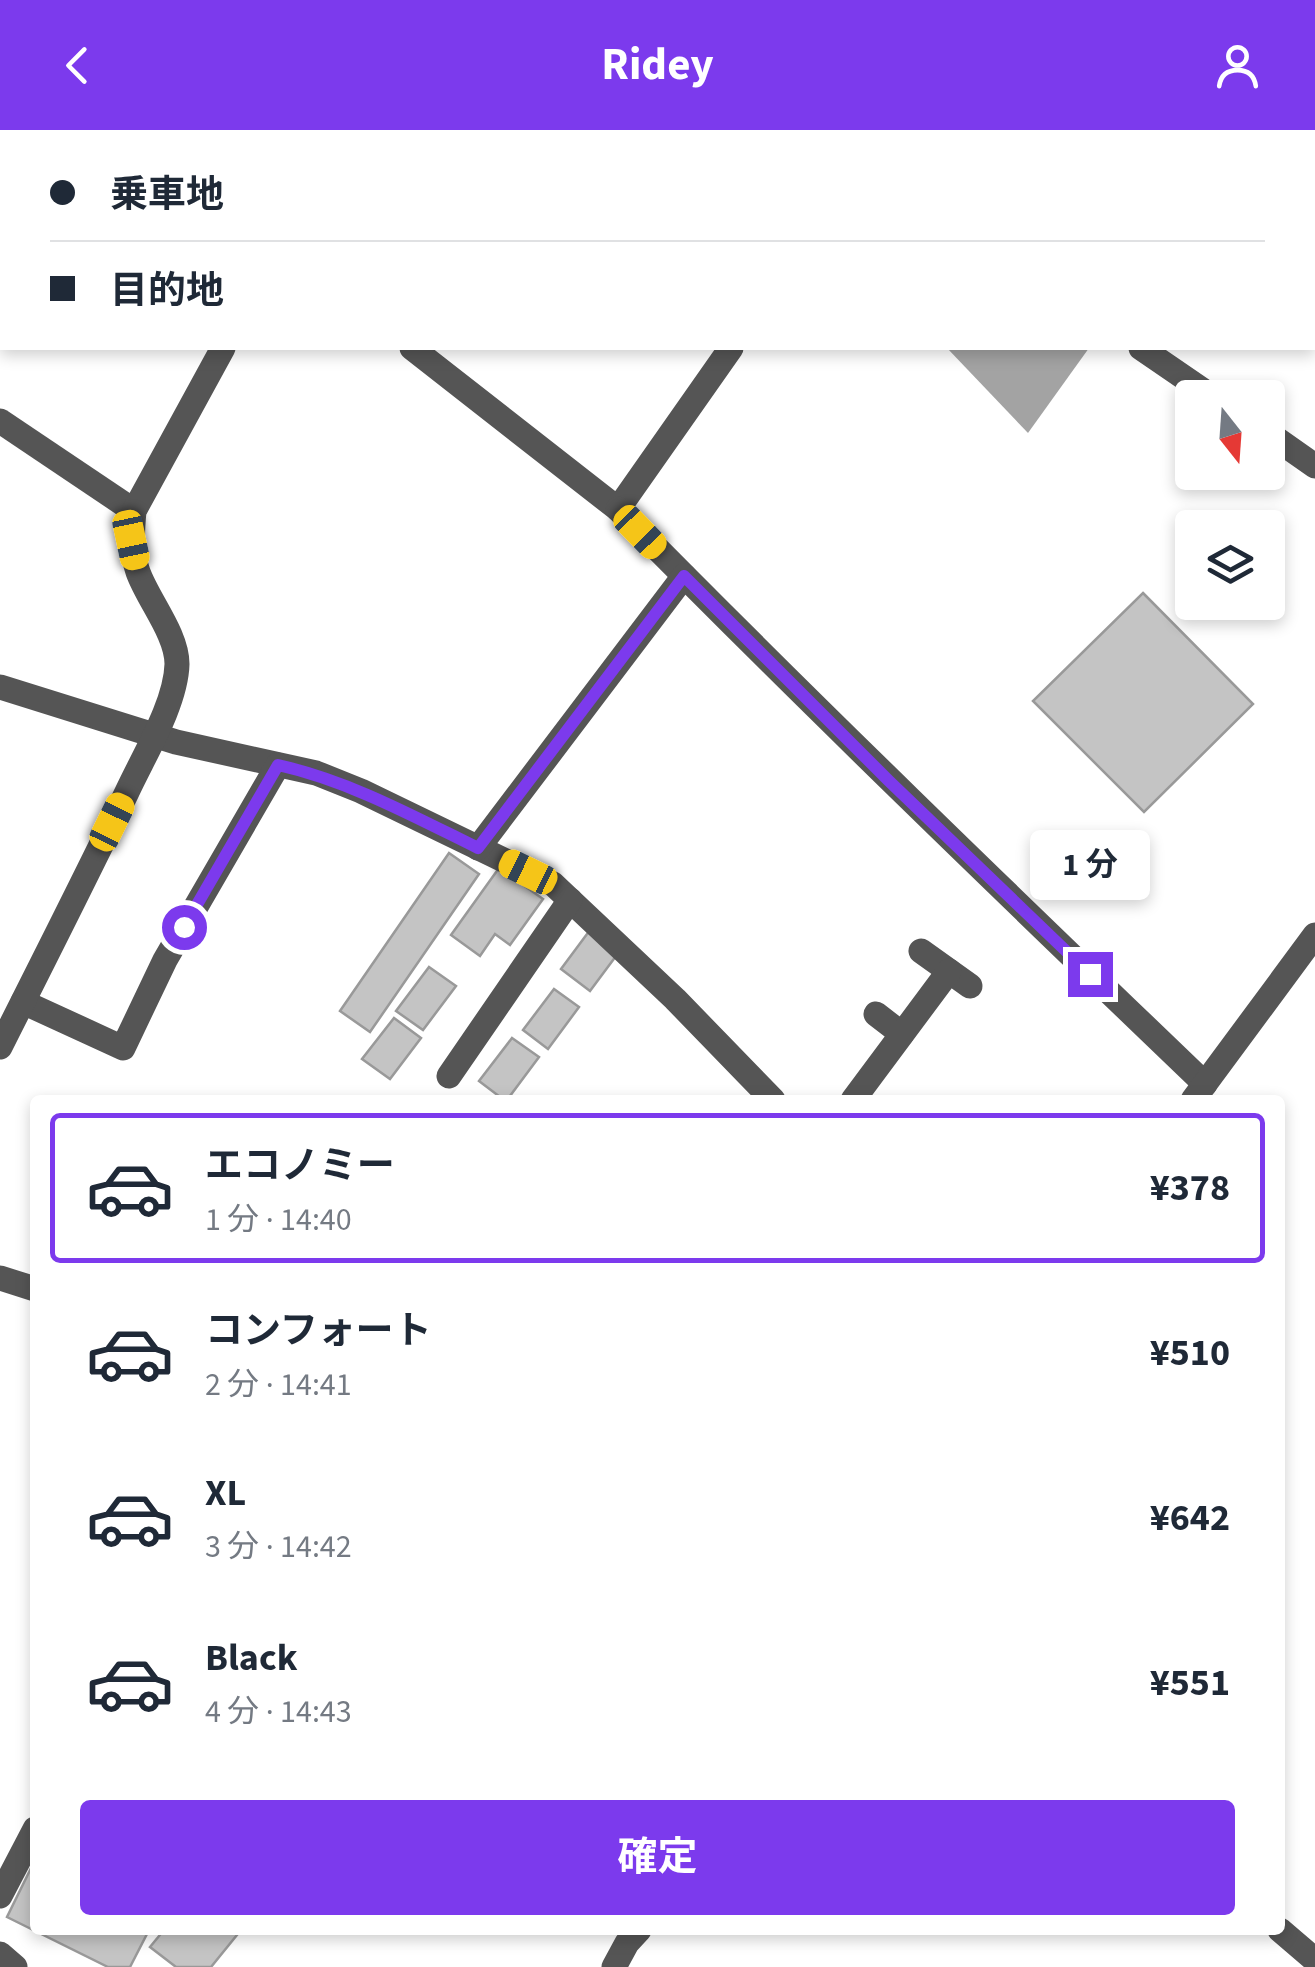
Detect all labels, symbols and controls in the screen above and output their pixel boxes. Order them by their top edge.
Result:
text: Ridey [601,33,714,97]
icon: back [50,38,105,93]
icon: person [1210,38,1265,93]
text: 乗車地 [110,168,224,222]
text: 目的地 [110,264,224,318]
north arrow [1175,380,1285,490]
map controls [1175,380,1285,620]
car [608,500,672,564]
car [110,508,152,572]
button: layers [1175,510,1285,620]
car [85,788,139,856]
callout: 1 分 [1030,829,1150,899]
text: 1 分 [1062,842,1118,888]
car [494,845,562,899]
route start [162,905,207,950]
route end [1068,952,1113,997]
text: エコノミー [205,1139,395,1193]
icon: car [85,1143,175,1233]
text: ¥378 [1150,1161,1230,1215]
text: 1 分 · 14:40 [205,1197,352,1243]
text: コンフォート [205,1304,432,1358]
icon: car [85,1308,175,1398]
text: ¥510 [1150,1326,1230,1380]
text: 2 分 · 14:41 [205,1362,352,1408]
text: XL [205,1466,246,1520]
icon: car [85,1473,175,1563]
text: ¥642 [1150,1491,1230,1545]
text: 3 分 · 14:42 [205,1524,352,1570]
text: Black [205,1631,298,1685]
icon: car [85,1638,175,1728]
text: ¥551 [1150,1656,1230,1710]
text: 4 分 · 14:43 [205,1689,352,1735]
button: 確定 [80,1800,1235,1915]

